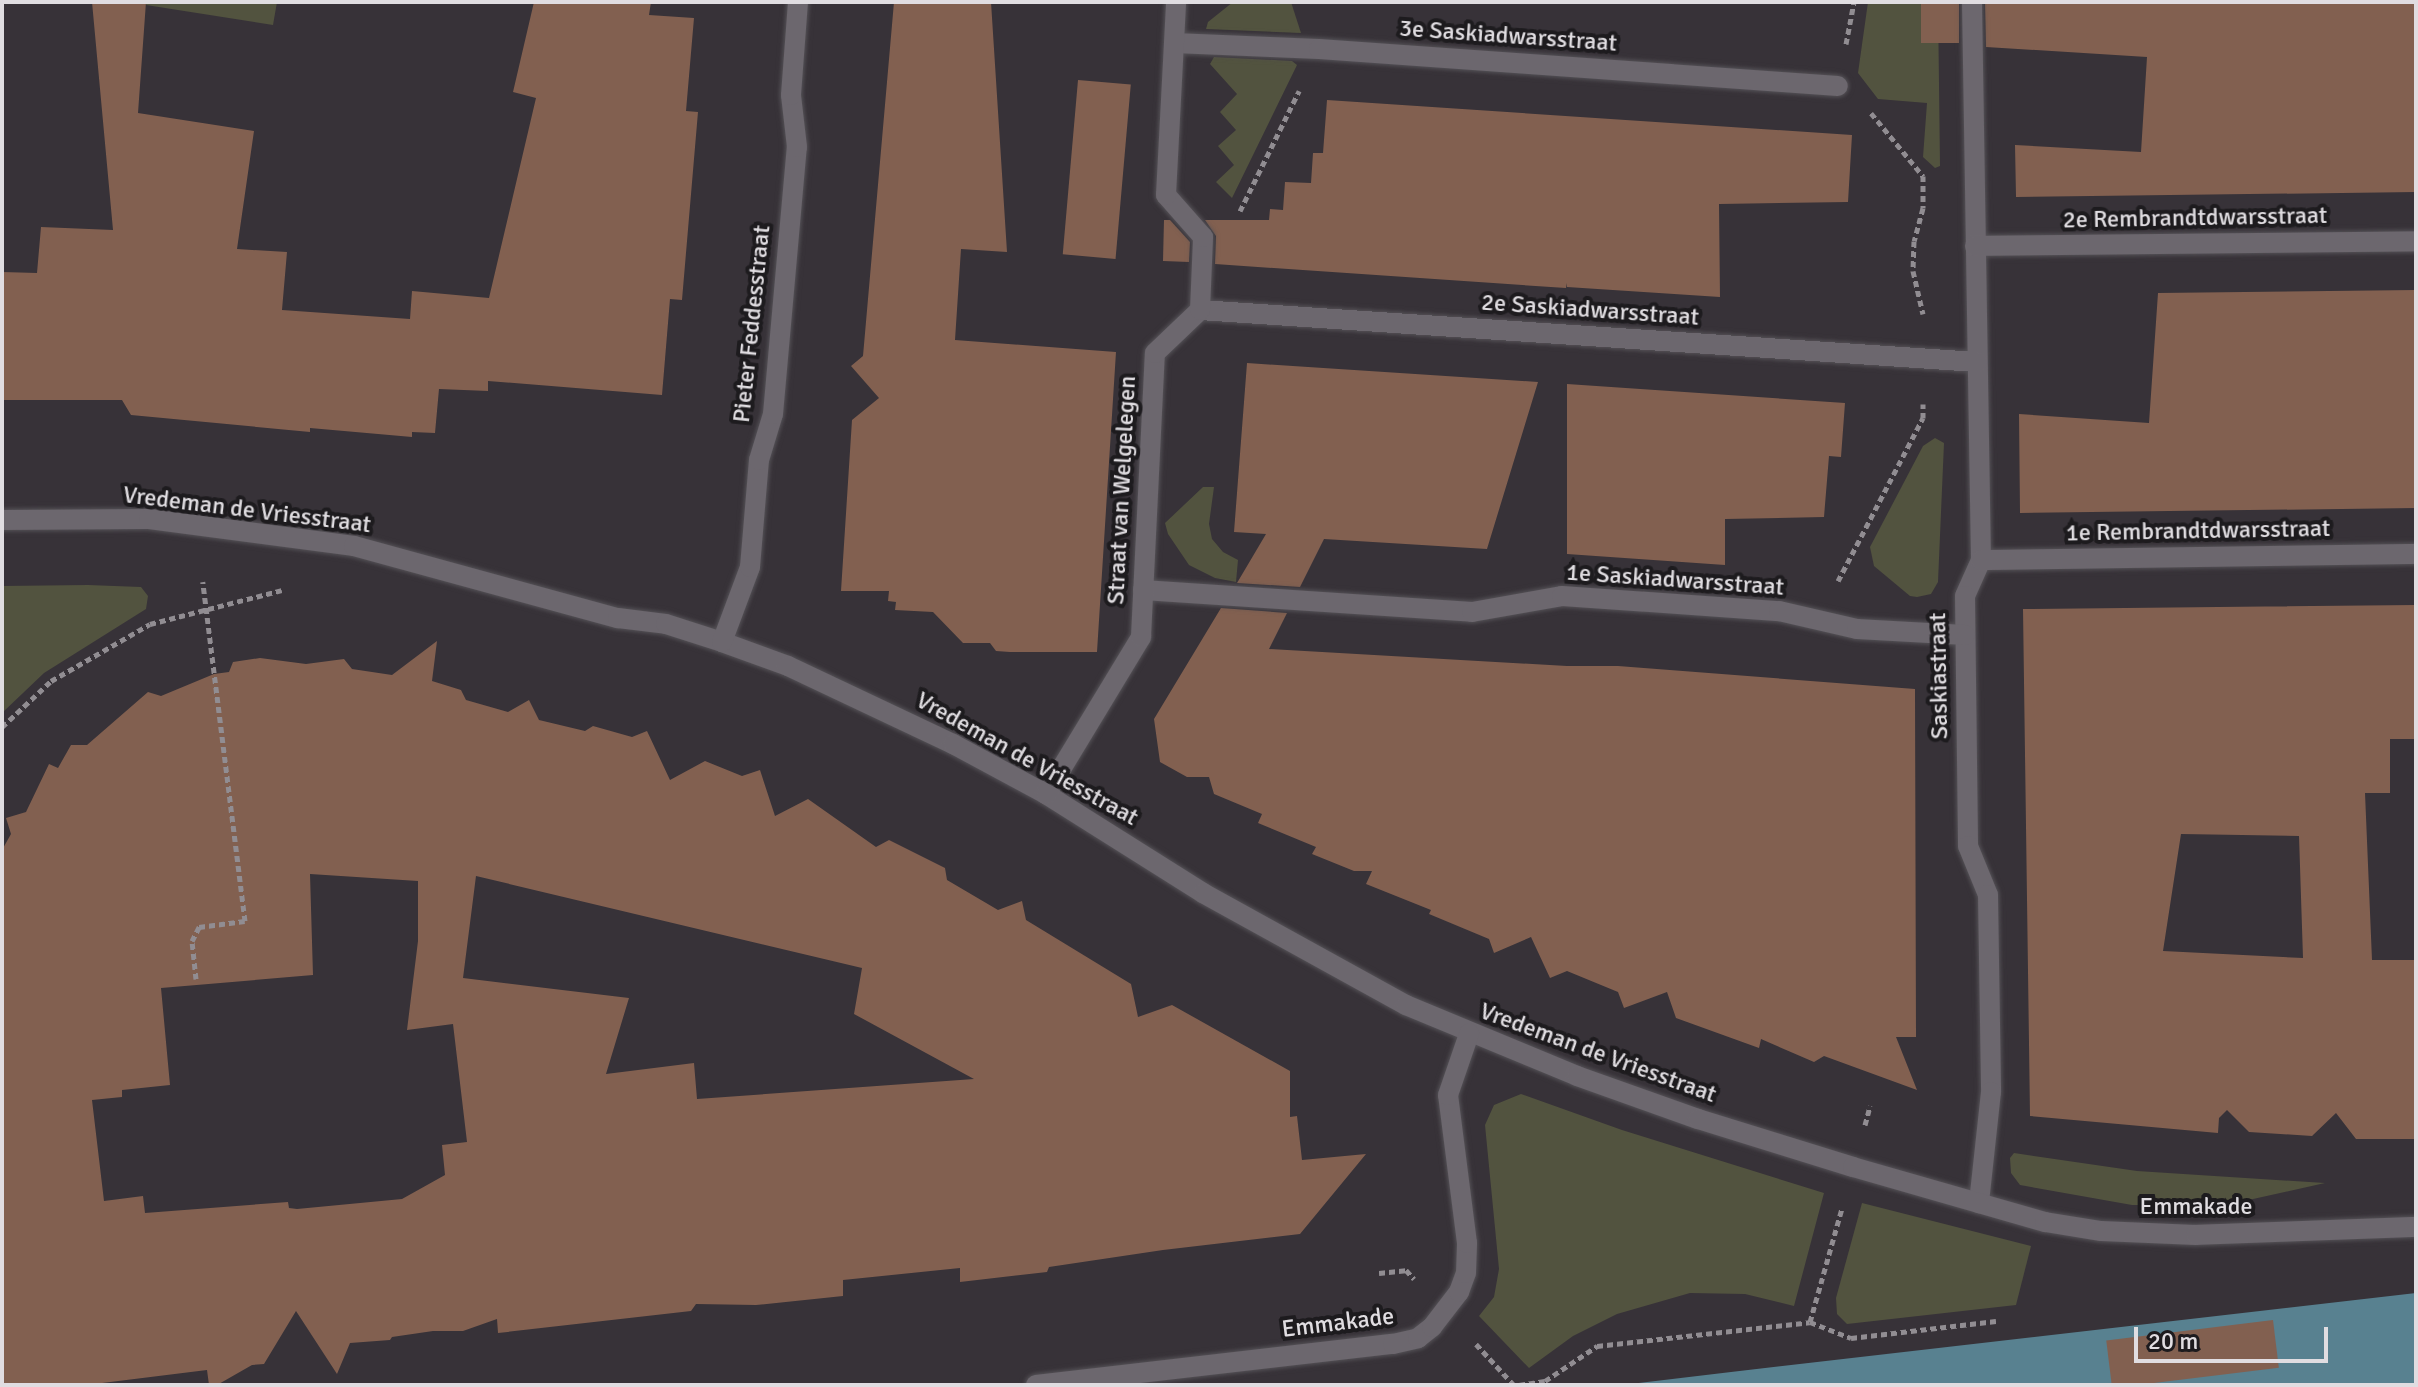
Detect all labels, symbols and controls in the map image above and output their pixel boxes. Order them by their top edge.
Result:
street label: 3e Saskiadwarsstraat [1398,14,1618,58]
street label: 2e Rembrandtdwarsstraat [2063,201,2327,235]
street label: Pieter Feddesstraat [727,224,777,424]
street label: 2e Saskiadwarsstraat [1480,288,1700,332]
street label: Straat van Welgelegen [1102,375,1142,605]
street label: Vredeman de Vriesstraat [121,481,373,539]
street label: 1e Rembrandtdwarsstraat [2066,514,2330,548]
street label: 1e Saskiadwarsstraat [1565,558,1785,602]
street label: Saskiastraat [1923,612,1955,740]
street label: Vredeman de Vriesstraat [911,686,1143,832]
street label: Vredeman de Vriesstraat [1476,997,1720,1109]
street label: Emmakade [2140,1193,2252,1221]
street label: Emmakade [1280,1302,1396,1344]
scale bar [2138,1311,2332,1361]
text: 20 m [2148,1326,2198,1356]

